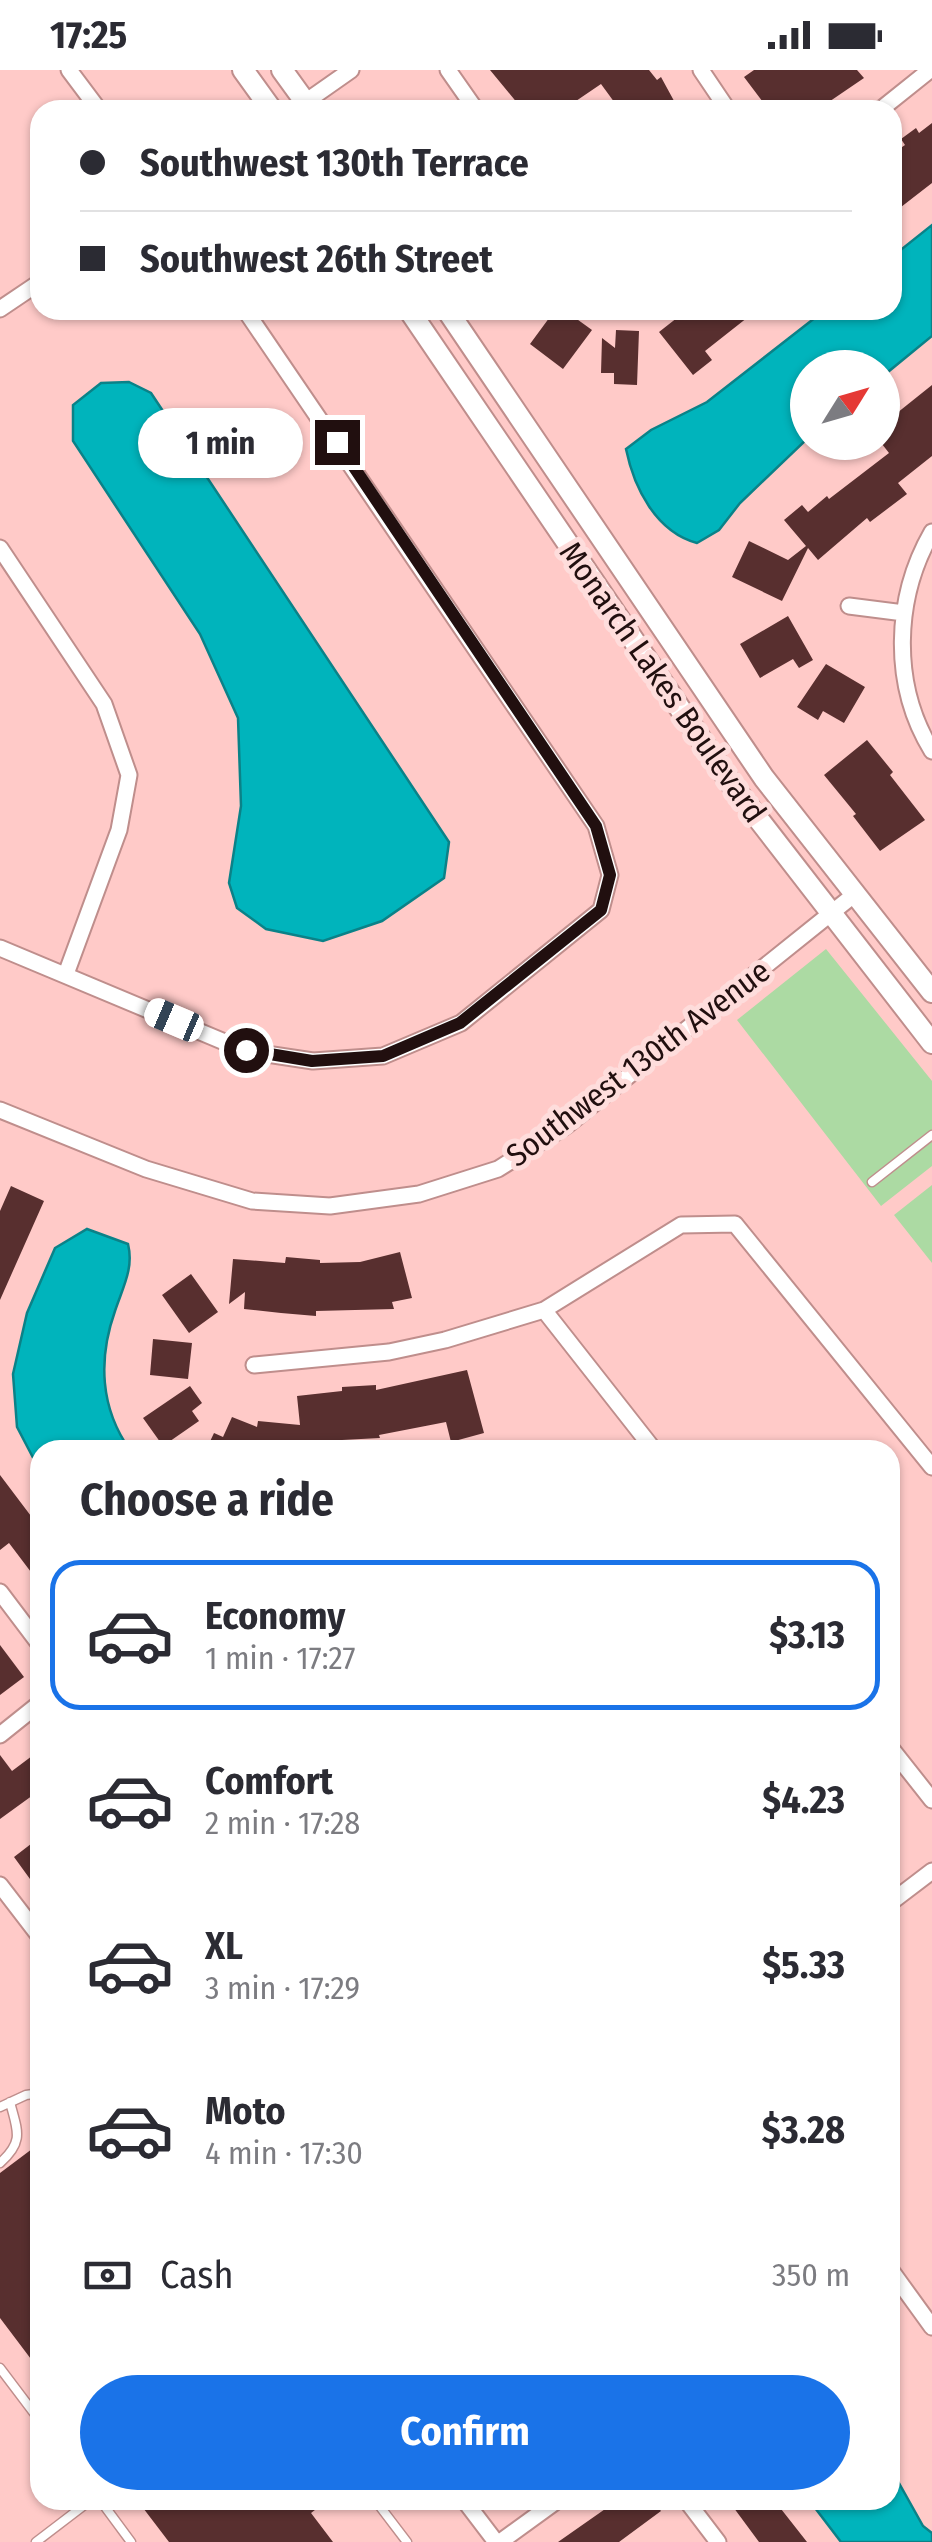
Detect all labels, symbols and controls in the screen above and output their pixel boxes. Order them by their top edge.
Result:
text: 17:25 [50,12,127,58]
text: Southwest 130th Terrace [140,140,529,186]
text: Southwest 26th Street [140,236,493,282]
north arrow [790,350,900,460]
map controls [790,350,900,460]
callout: 1 min [137,407,302,477]
route end [315,420,360,465]
text: 1 min [186,424,255,462]
street label: Monarch Lakes Boulevard [552,534,774,830]
street label: Southwest 130th Avenue [499,952,777,1174]
car [141,994,207,1046]
route start [224,1028,269,1073]
text: Choose a ride [80,1473,334,1527]
icon: car [85,1590,175,1680]
text: Economy [205,1593,345,1639]
text: $3.13 [769,1612,845,1658]
text: 1 min · 17:27 [205,1639,355,1677]
icon: car [85,1755,175,1845]
text: Comfort [205,1758,333,1804]
text: $4.23 [762,1777,845,1823]
text: 2 min · 17:28 [205,1804,360,1842]
icon: car [85,1920,175,2010]
text: XL [205,1923,243,1969]
text: $5.33 [762,1942,845,1988]
text: 3 min · 17:29 [205,1969,360,2007]
icon: car [85,2085,175,2175]
text: Moto [205,2088,286,2134]
text: $3.28 [762,2107,845,2153]
text: 4 min · 17:30 [205,2134,363,2172]
icon: cash [80,2248,135,2303]
text: Cash [160,2252,234,2298]
text: 350 m [772,2256,850,2294]
button: Confirm [80,2375,850,2490]

